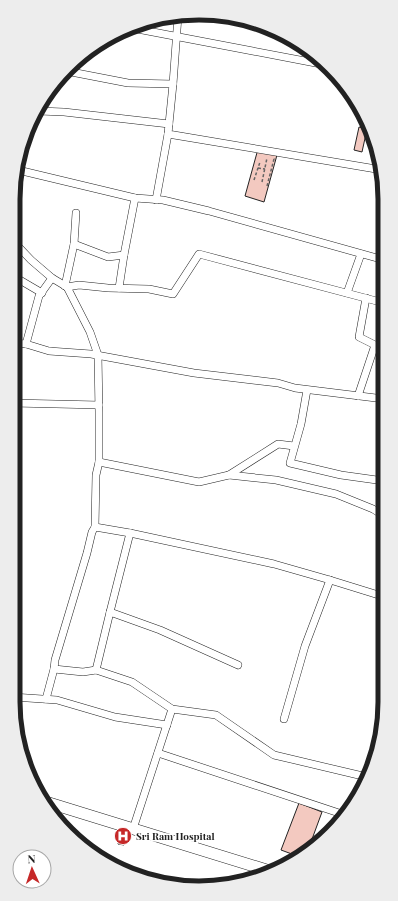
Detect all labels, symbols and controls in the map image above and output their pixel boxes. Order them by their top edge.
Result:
hospital icon: Sri Ram Hospital [113,826,133,846]
place label: Sri Ram Hospital [136,829,215,843]
north arrow [12,849,52,889]
text: N [27,851,36,866]

